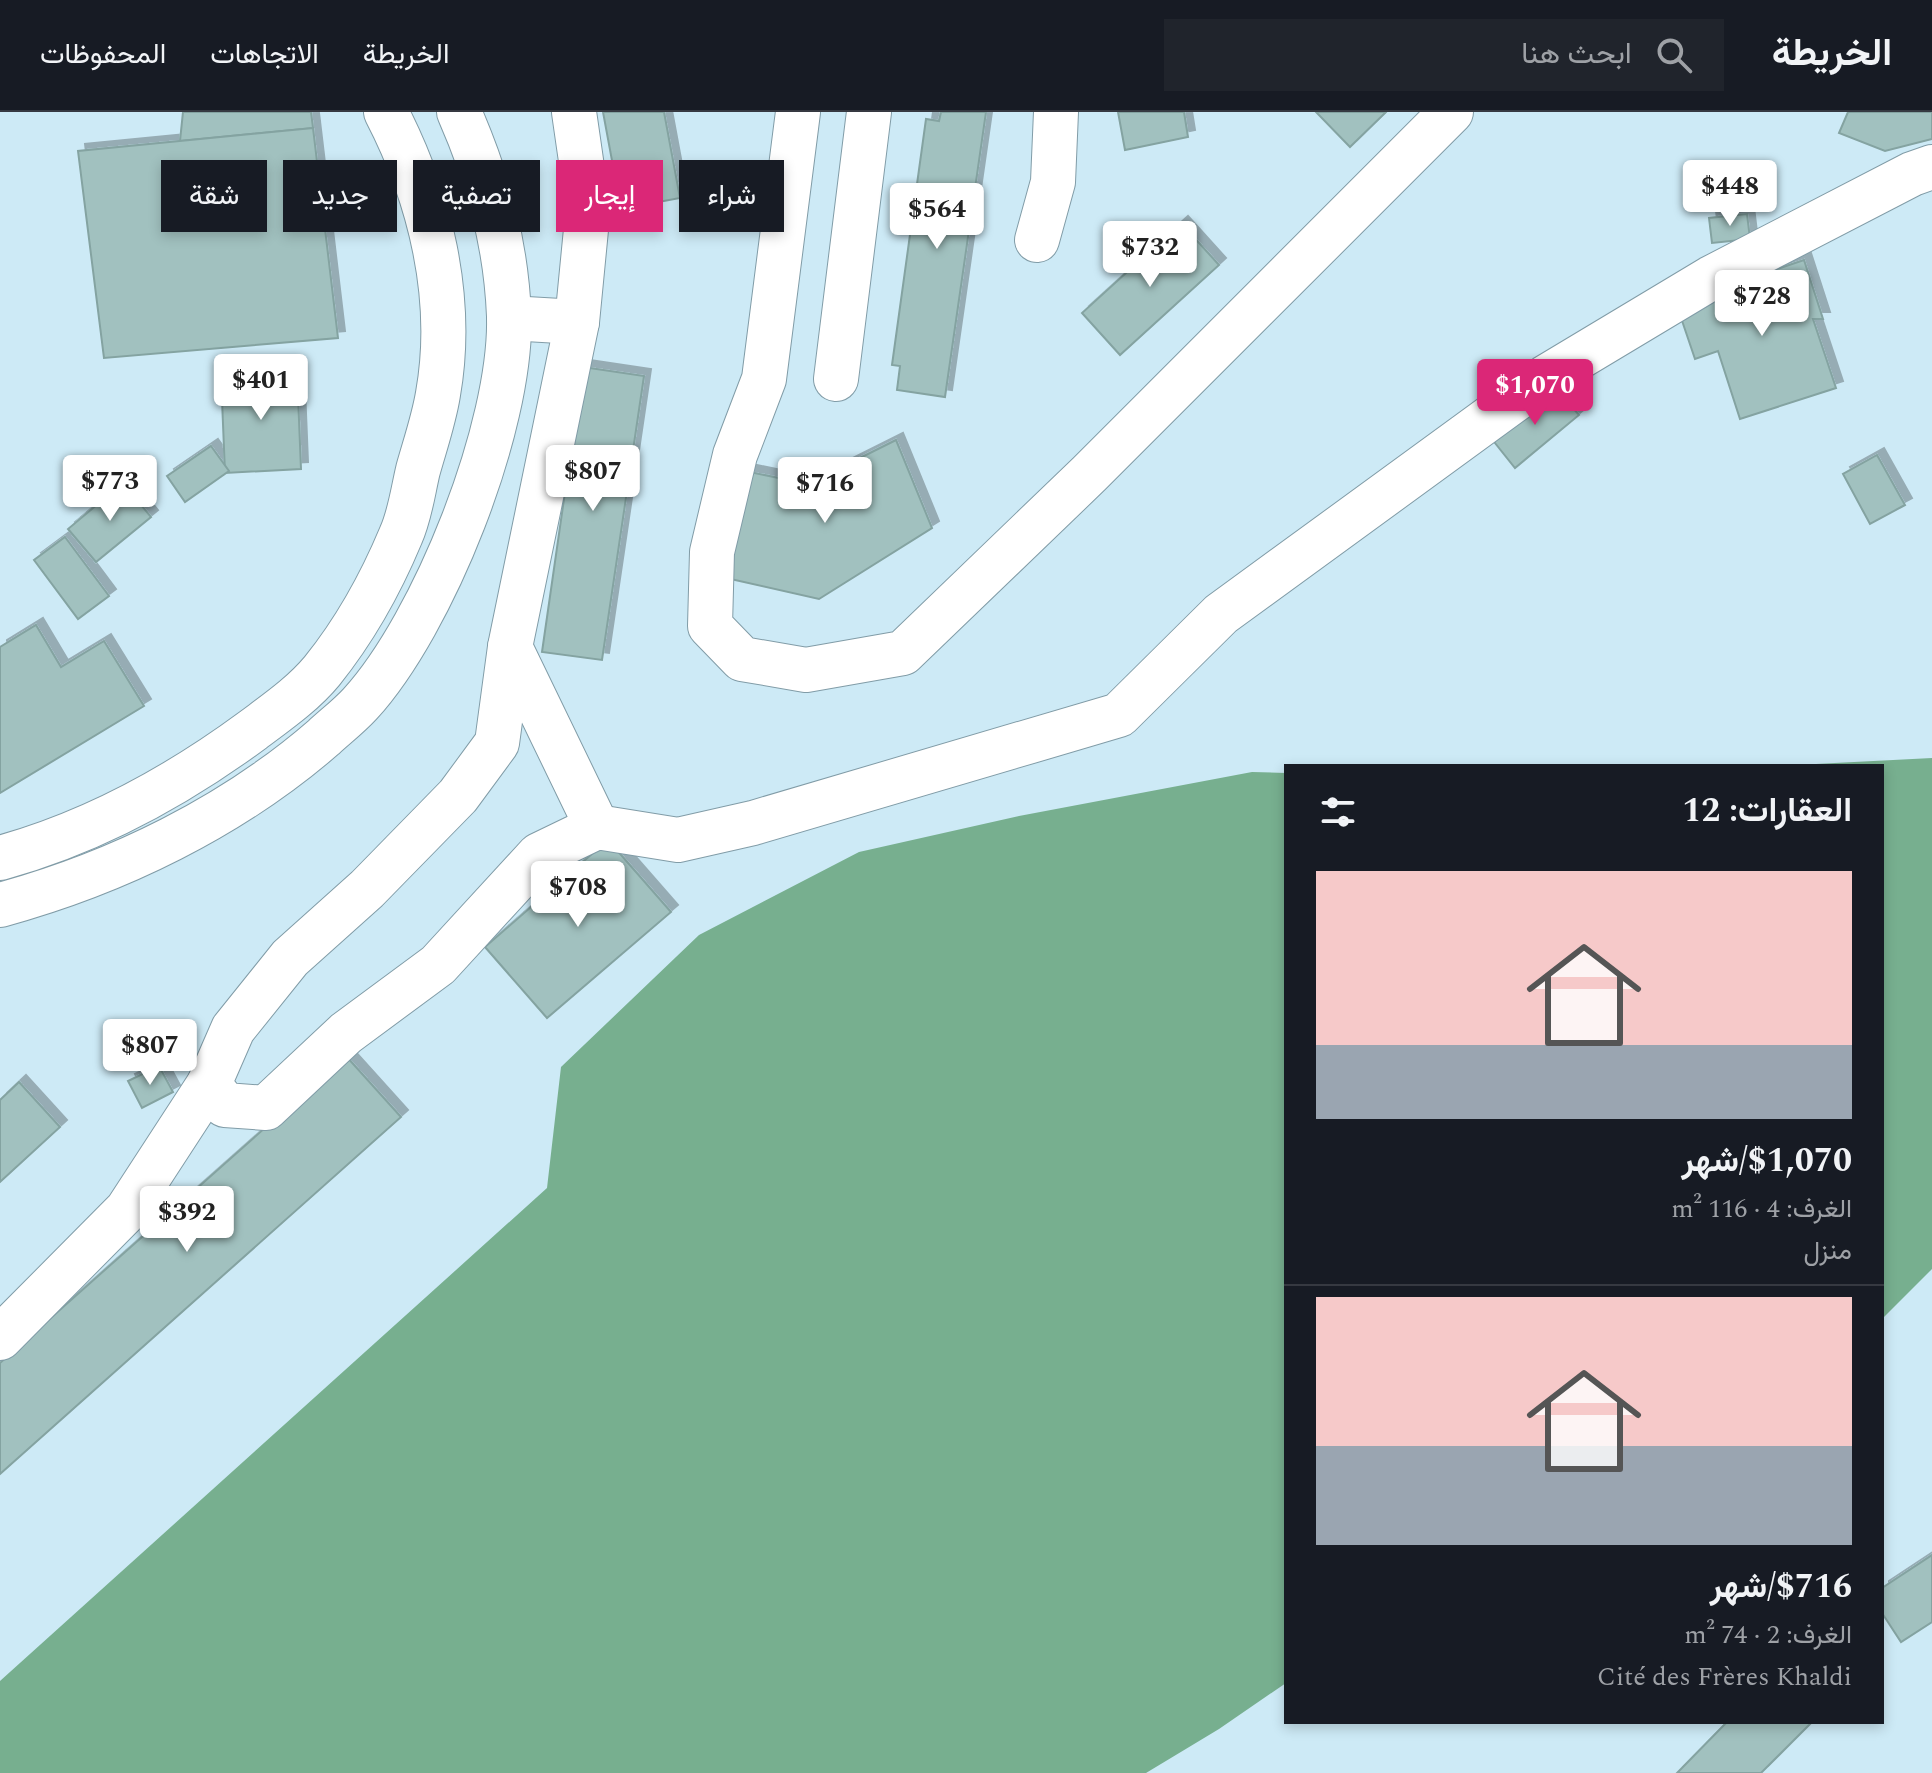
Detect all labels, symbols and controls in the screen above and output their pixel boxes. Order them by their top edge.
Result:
search box [1164,19,1724,91]
text: الخريطة [1772,25,1892,83]
text: ابحث هنا [1521,31,1632,77]
text: المحفوظات [40,33,166,76]
text: الاتجاهات [210,33,319,76]
text: الخريطة [363,33,449,76]
icon: search [1652,33,1696,77]
chip: شقة [161,160,267,232]
chip: جديد [283,160,397,232]
chip: تصفية [413,160,540,232]
chip: إيجار [556,160,663,232]
chip: شراء [679,160,784,232]
pin: $448 [1683,160,1777,228]
text: $448 [1701,166,1759,206]
pin: $564 [890,183,984,251]
text: $564 [908,189,966,229]
pin: $732 [1103,221,1197,289]
text: $732 [1121,227,1179,267]
pin: $728 [1715,270,1809,338]
text: $728 [1733,276,1791,316]
pin: $401 [214,354,308,422]
pin: $1,070 [1470,359,1600,427]
text: $401 [232,360,290,400]
text: $1,070 [1495,365,1575,405]
pin: $807 [546,445,640,513]
text: $807 [564,451,622,491]
pin: $773 [63,455,157,523]
pin: $716 [778,457,872,525]
text: $773 [81,461,139,501]
text: $716 [796,463,854,503]
text: العقارات: 12 [1682,785,1852,837]
icon: filters [1316,790,1360,834]
pin: $708 [531,861,625,929]
text: $708 [549,867,607,907]
icon: home [1512,923,1656,1067]
pin: $807 [103,1019,197,1087]
text: $807 [121,1025,179,1065]
text: $1,070/شهر [1681,1135,1852,1187]
pin: $392 [140,1186,234,1254]
text: الغرف: 4 · 116 m² [1671,1189,1852,1229]
text: $392 [158,1192,216,1232]
text: منزل [1803,1231,1852,1271]
icon: home [1512,1349,1656,1493]
text: $716/شهر [1710,1561,1852,1613]
text: الغرف: 2 · 74 m² [1684,1615,1852,1655]
text: Cité des Frères Khaldi [1597,1657,1852,1697]

